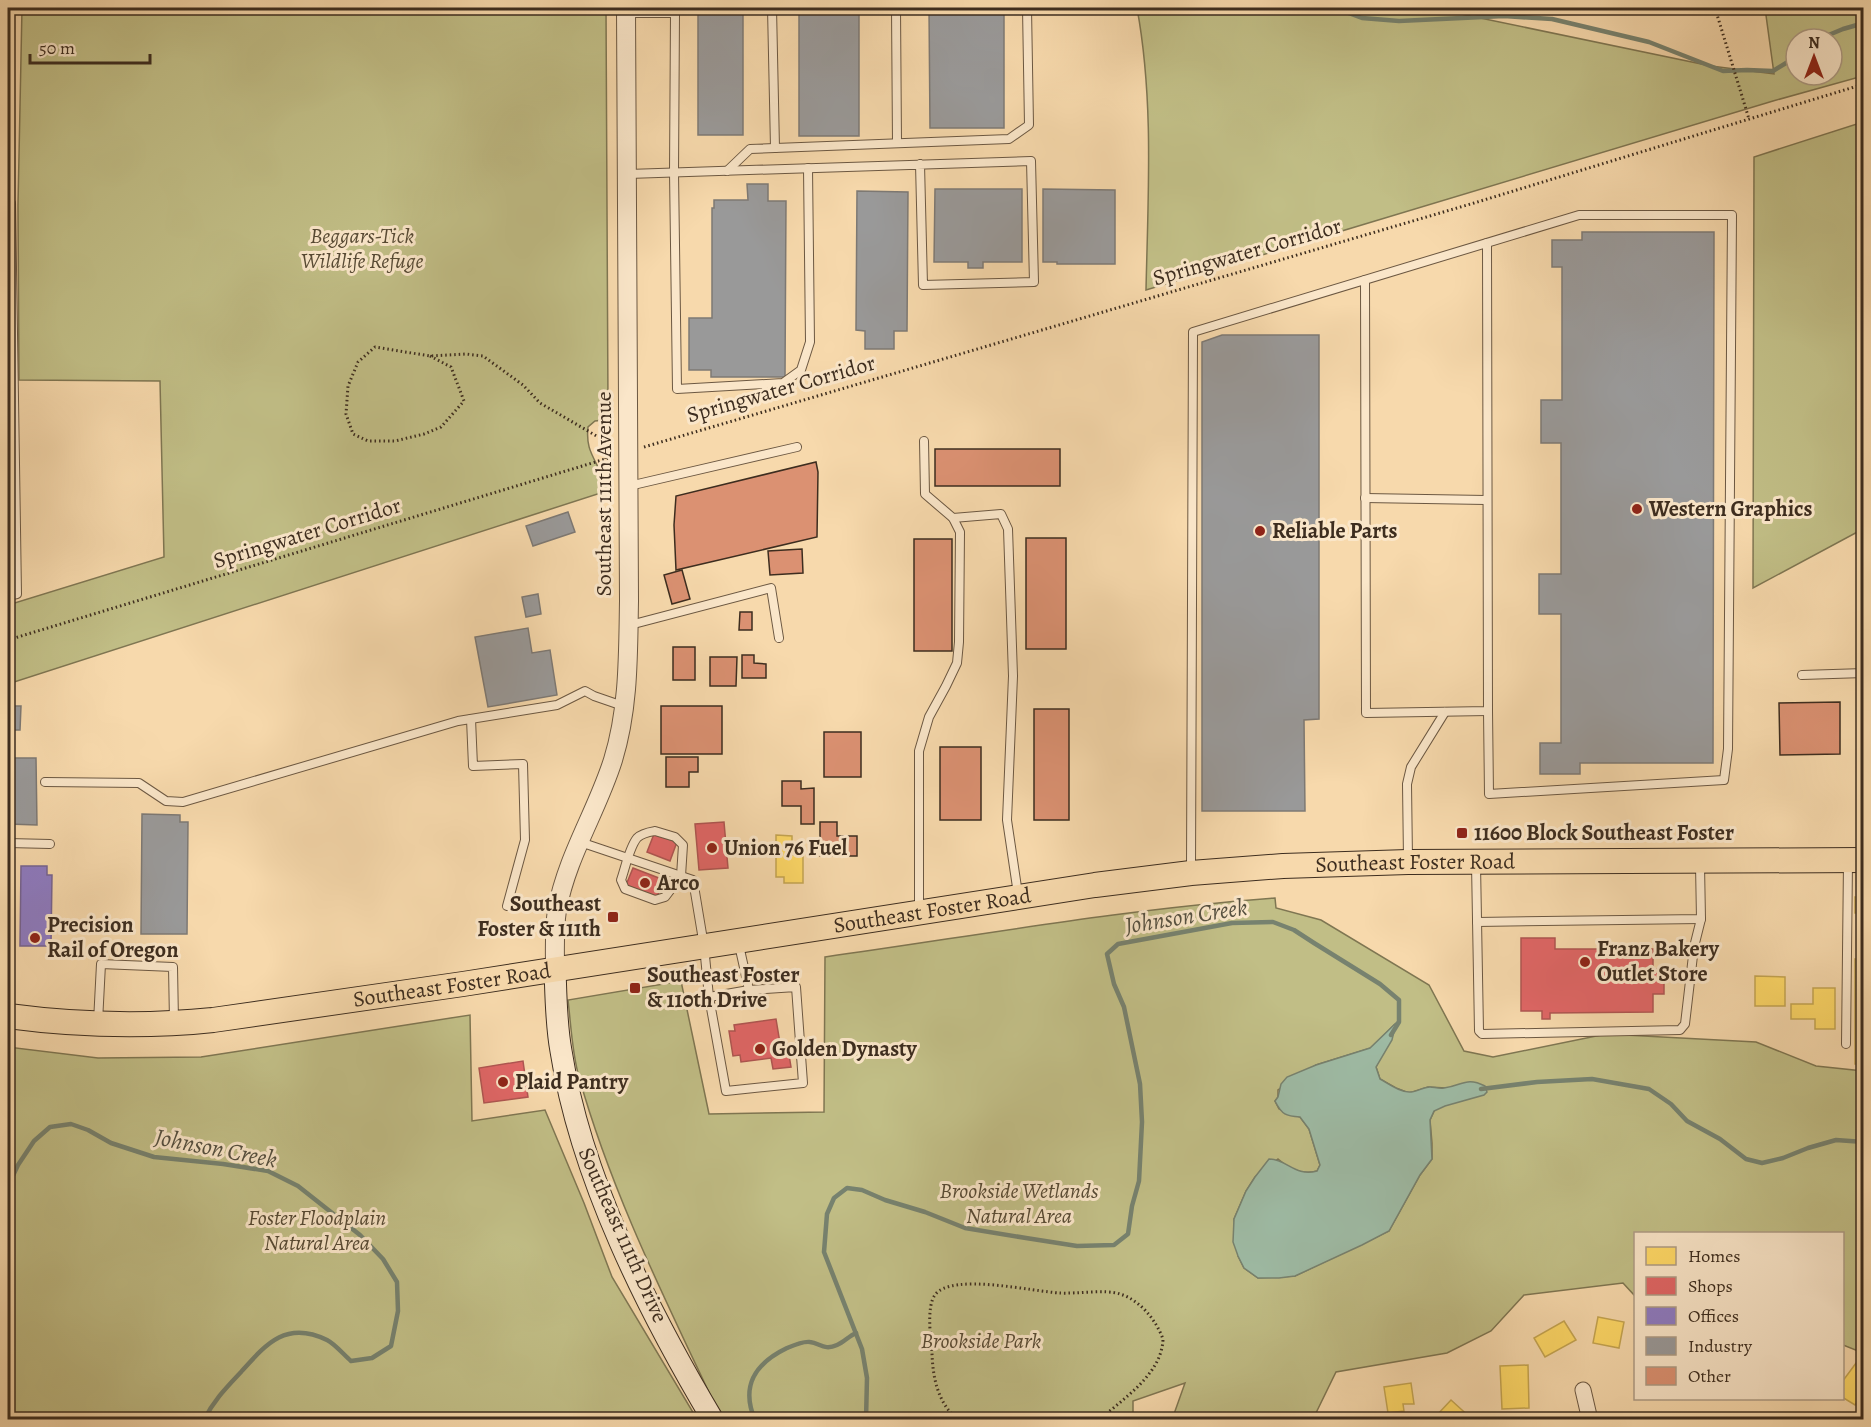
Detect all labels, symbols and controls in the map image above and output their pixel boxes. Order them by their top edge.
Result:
scale bar [30,27,150,65]
north arrow [1784,27,1844,87]
text: N [1808,32,1820,54]
text: 50 m [39,36,75,60]
street label: Springwater Corridor [1149,211,1345,293]
park label: Beggars-Tick Wildlife Refuge [301,221,423,276]
street label: Springwater Corridor [683,348,879,430]
street label: Southeast 111th Avenue [589,391,619,597]
street label: Springwater Corridor [209,490,405,576]
place label: Western Graphics [1648,494,1813,524]
marker: Western Graphics [1630,502,1644,516]
place label: Reliable Parts [1272,516,1398,546]
marker: Reliable Parts [1253,524,1267,538]
place label: 11600 Block Southeast Foster [1474,818,1734,848]
marker: 11600 Block Southeast Foster [1455,826,1469,840]
place label: Union 76 Fuel [724,833,848,863]
marker: Union 76 Fuel [705,841,719,855]
street label: Southeast Foster Road [1315,847,1515,880]
place label: Arco [656,868,700,898]
marker: Arco [638,876,652,890]
street label: Southeast Foster Road [831,880,1033,941]
place label: Southeast Foster & 111th [477,889,602,944]
water label: Johnson Creek [1121,890,1250,942]
place label: Precision Rail of Oregon [47,910,179,965]
marker: Southeast Foster & 111th [606,910,620,924]
marker: Precision Rail of Oregon [28,931,42,945]
place label: Franz Bakery Outlet Store [1597,934,1720,989]
street label: Southeast Foster Road [351,955,553,1015]
marker: Franz Bakery Outlet Store [1578,955,1592,969]
place label: Southeast Foster & 110th Drive [647,960,800,1015]
marker: Southeast Foster & 110th Drive [628,981,642,995]
place label: Golden Dynasty [772,1034,917,1064]
marker: Golden Dynasty [753,1042,767,1056]
place label: Plaid Pantry [515,1067,629,1097]
marker: Plaid Pantry [496,1075,510,1089]
water label: Johnson Creek [151,1120,280,1176]
street label: Southeast 111th Drive [571,1143,675,1327]
park label: Brookside Wetlands Natural Area [940,1176,1099,1231]
park label: Foster Floodplain Natural Area [248,1203,386,1258]
legend [1634,1232,1844,1400]
text: Homes [1688,1244,1740,1268]
text: Shops [1688,1274,1733,1298]
text: Offices [1688,1304,1739,1328]
park label: Brookside Park [921,1326,1042,1356]
text: Industry [1688,1334,1753,1358]
text: Other [1688,1364,1731,1388]

